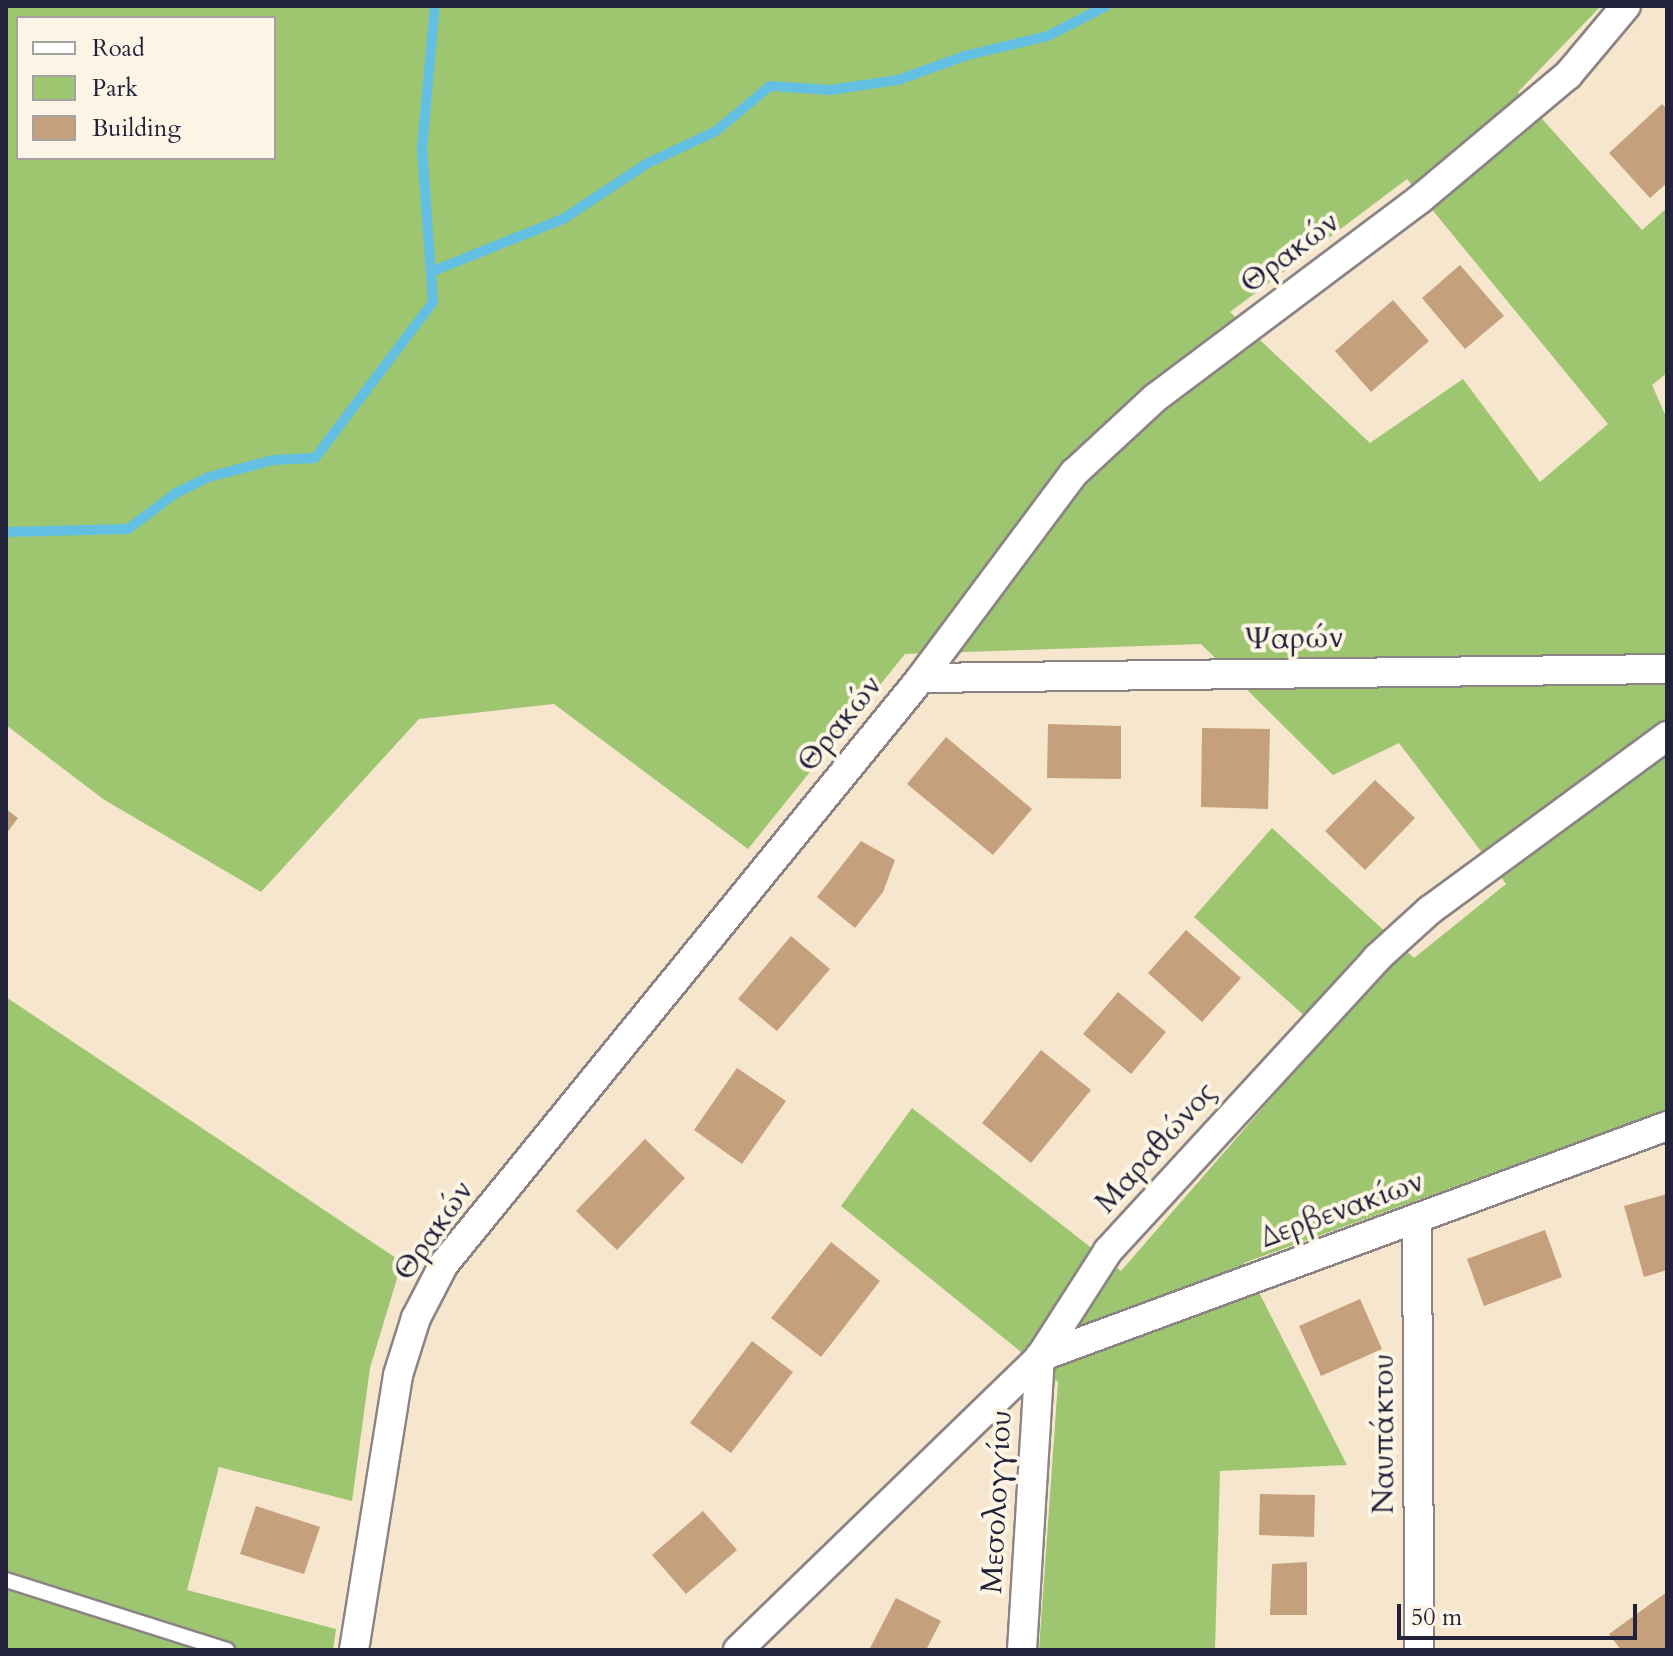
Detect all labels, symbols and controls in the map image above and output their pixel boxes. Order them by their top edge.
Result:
legend [16,16,276,160]
text: Road [92,32,145,65]
text: Park [92,72,138,105]
text: Building [92,112,181,145]
street label: Θρακών [1234,204,1346,302]
street label: Ψαρών [1245,620,1343,658]
street label: Θρακών [790,668,890,780]
street label: Μαραθώνος [1088,1075,1224,1221]
street label: Δερβενακίων [1256,1164,1428,1256]
street label: Θρακών [387,1174,481,1288]
street label: Ναυπάκτου [1366,1354,1402,1514]
street label: Μεσολογγίου [974,1409,1020,1595]
scale bar [1401,1588,1641,1638]
text: 50 m [1411,1601,1462,1634]

